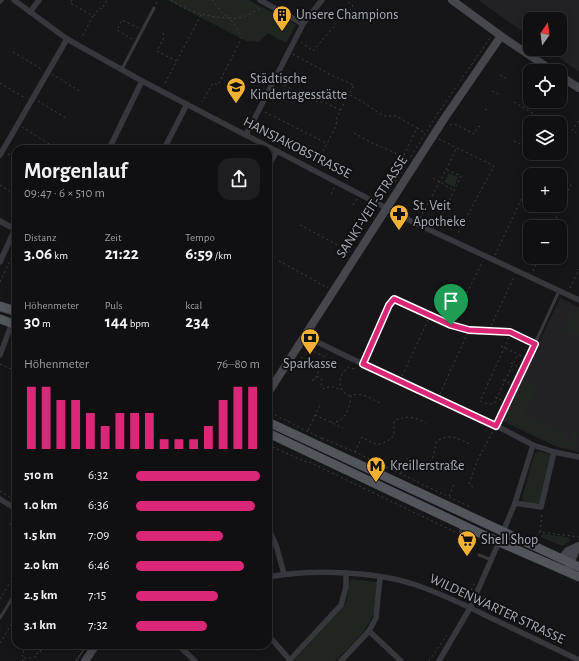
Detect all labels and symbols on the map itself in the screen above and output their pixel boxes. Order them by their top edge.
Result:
building icon: Unsere Champions [271,4,293,32]
place label: Unsere Champions [296,8,398,22]
north arrow [523,12,567,56]
place label: Städtische Kindertagesstätte [250,72,347,102]
school or university icon: Städtische Kindertagesstätte [225,76,247,104]
street label: HANSJAKOBSTRASSE [241,115,353,181]
street label: SANKT-VEIT-STRASSE [334,153,410,260]
place label: St. Veit Apotheke [413,199,466,229]
pharmacy icon: St. Veit Apotheke [388,203,410,231]
pin [434,284,468,325]
bank icon: Sparkasse [299,327,321,355]
place label: Sparkasse [283,357,337,371]
metro station icon: Kreillerstraße [365,455,387,483]
place label: Kreillerstraße [390,459,464,473]
supermarket icon: Shell Shop [456,529,478,557]
place label: Shell Shop [481,533,538,547]
street label: WILDENWARTER STRASSE [427,571,567,647]

